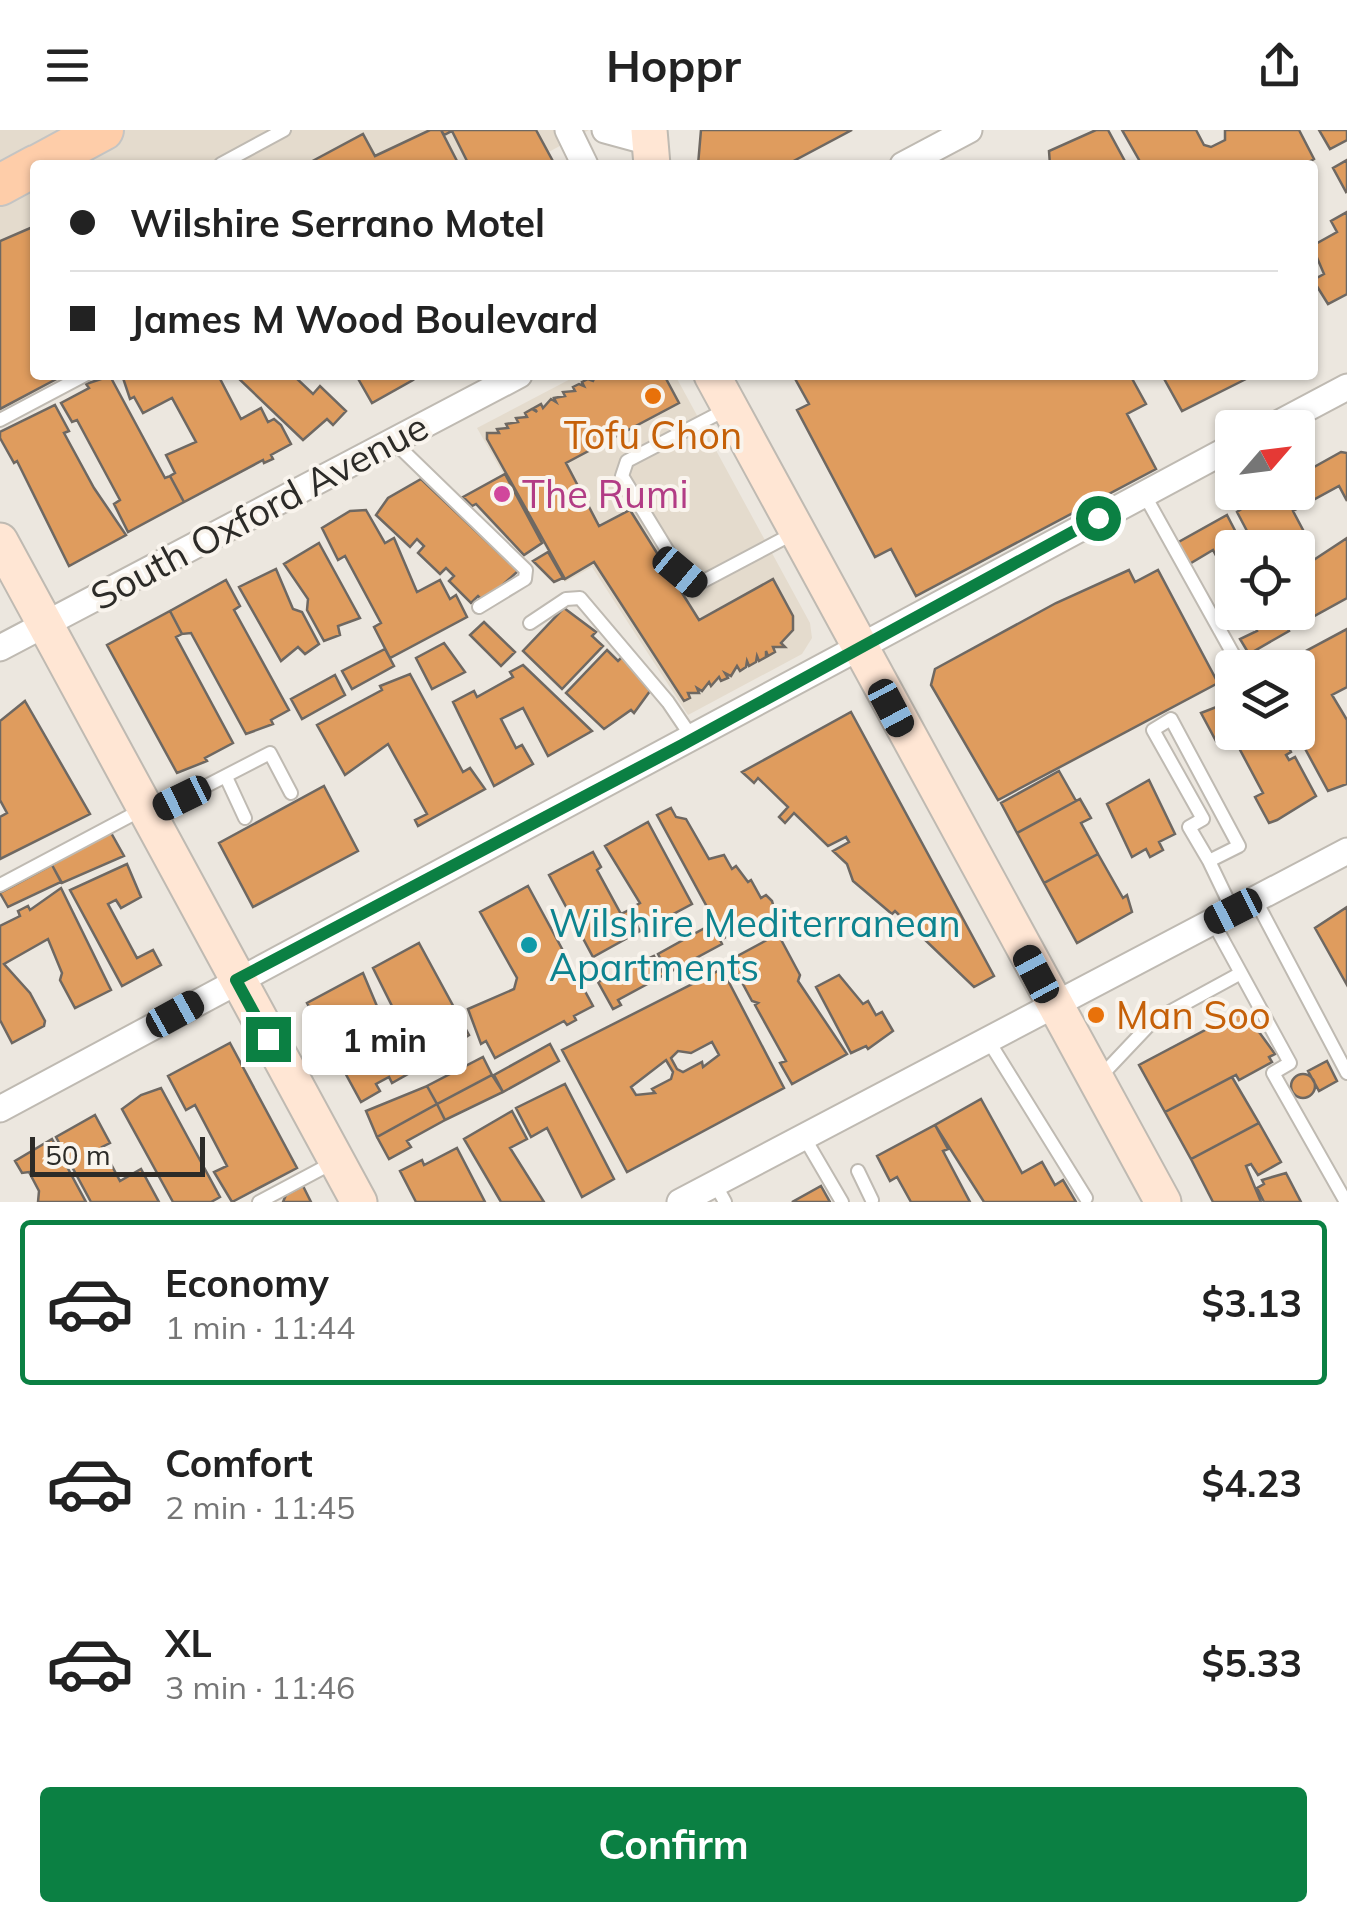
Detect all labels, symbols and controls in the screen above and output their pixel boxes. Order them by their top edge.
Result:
text: Hoppr [606,37,741,93]
icon: menu [40,38,95,93]
icon: share [1252,38,1307,93]
text: Wilshire Serrano Motel [130,199,545,247]
text: James M Wood Boulevard [130,295,598,343]
marker: Tofu Chon [642,385,664,407]
street label: South Oxford Avenue [82,402,436,620]
north arrow [1215,410,1315,510]
map controls [1215,410,1315,750]
place label: Tofu Chon [564,411,742,459]
place label: The Rumi [522,470,688,518]
marker: The Rumi [491,483,513,505]
route start [1076,496,1121,541]
button: locate [1215,530,1315,630]
car [647,541,713,603]
button: layers [1215,650,1315,750]
car [864,674,918,742]
car [148,771,216,825]
car [1199,884,1267,938]
place label: Wilshire Mediterranean Apartments [549,899,961,991]
marker: Wilshire Mediterranean Apartments [518,934,540,956]
car [1009,940,1063,1008]
car [141,986,209,1042]
place label: Man Soo [1116,991,1271,1039]
callout: 1 min [303,1004,468,1074]
marker: Man Soo [1085,1004,1107,1026]
route end [246,1017,291,1062]
text: 1 min [342,1020,427,1060]
scale bar [30,1132,205,1176]
text: 50 m [45,1137,111,1172]
icon: car [45,1258,135,1348]
text: Economy [165,1259,329,1307]
text: $3.13 [1201,1279,1302,1327]
text: 1 min · 11:44 [165,1307,355,1347]
icon: car [45,1438,135,1528]
text: Comfort [165,1439,313,1487]
text: $4.23 [1201,1459,1302,1507]
text: 2 min · 11:45 [165,1487,355,1527]
icon: car [45,1618,135,1708]
text: XL [165,1619,212,1667]
text: $5.33 [1201,1639,1302,1687]
text: 3 min · 11:46 [165,1667,355,1707]
button: Confirm [40,1787,1307,1902]

